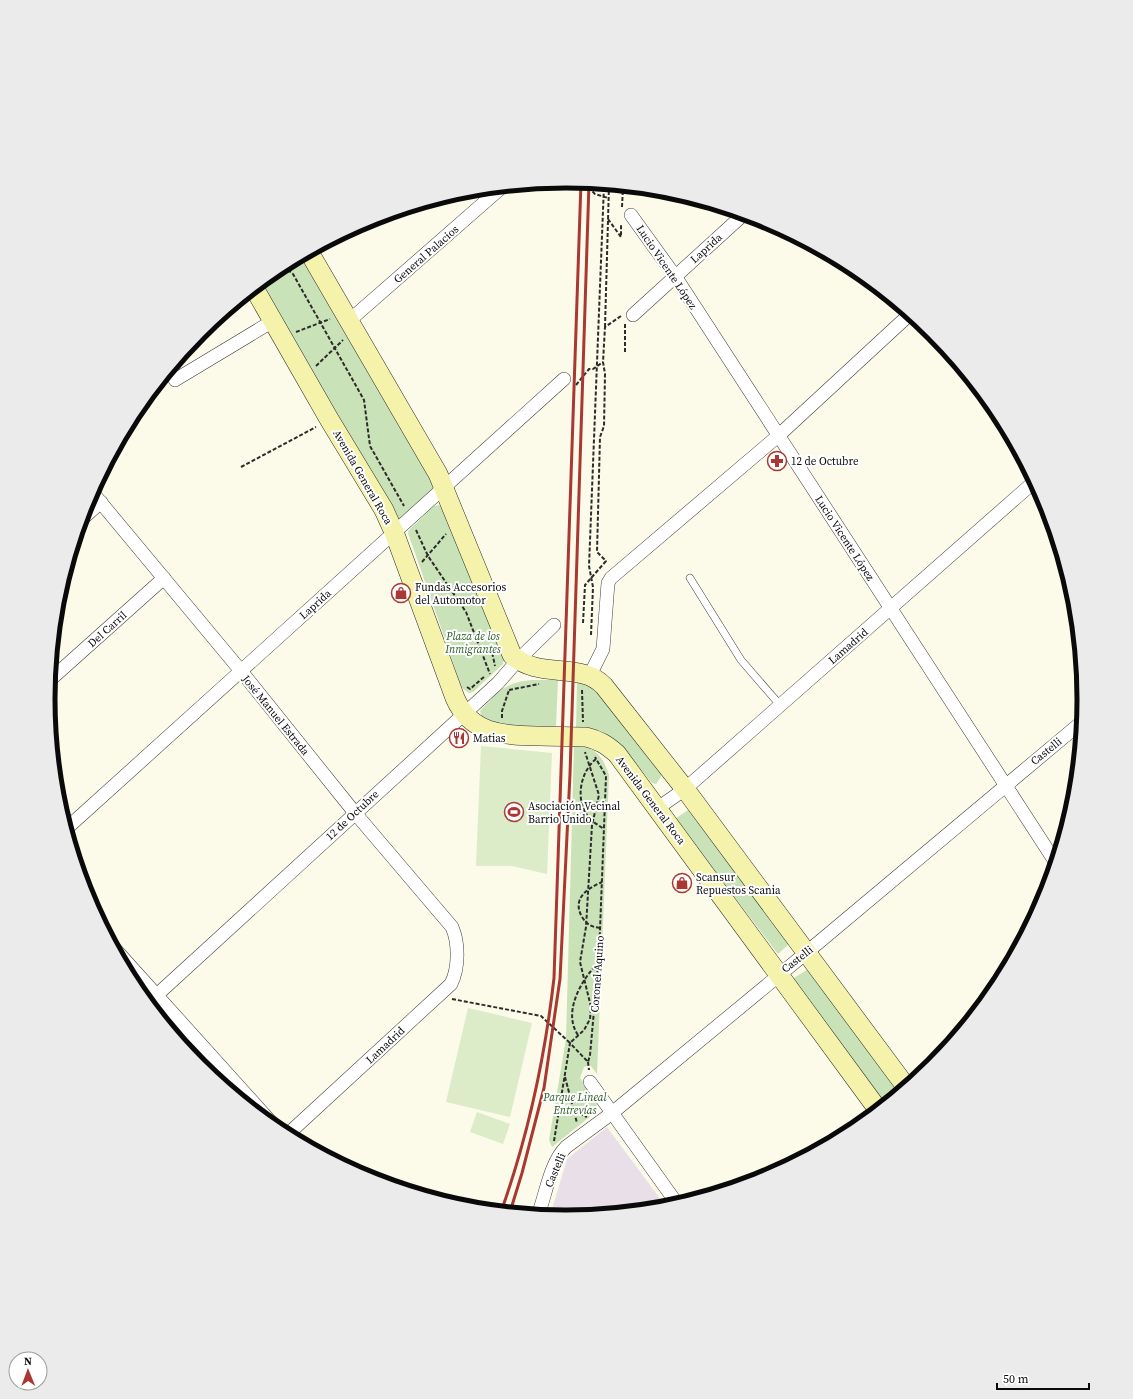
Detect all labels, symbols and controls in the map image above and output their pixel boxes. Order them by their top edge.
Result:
street label: General Palacios [391,222,462,287]
street label: Lucio Vicente López [633,222,700,312]
street label: Laprida [687,230,726,267]
street label: Avenida General Roca [329,427,396,528]
pharmacy icon: 12 de Octubre [766,450,788,472]
place label: 12 de Octubre [791,454,859,469]
street label: Lucio Vicente López [811,493,878,584]
place label: Fundas Accesorios del Automotor [415,580,506,608]
shop icon: Fundas Accesorios del Automotor [390,582,412,604]
street label: Laprida [296,586,335,623]
street label: Del Carril [85,608,130,651]
street label: Lamadrid [825,624,872,668]
park label: Plaza de los Inmigrantes [444,629,501,657]
street label: José Manuel Estrada [238,671,313,759]
restaurant icon: Matias [448,727,470,749]
place label: Matias [473,731,506,746]
street label: Castelli [1028,734,1065,769]
street label: Avenida General Roca [612,753,689,848]
street label: 12 de Octubre [323,787,382,844]
place label: Asociación Vecinal Barrio Unido [528,799,620,827]
sports icon: Asociación Vecinal Barrio Unido [503,801,525,823]
place label: Scansur Repuestos Scania [696,870,781,898]
shop icon: Scansur Repuestos Scania [671,872,693,894]
street label: Coronel Aquino [587,935,608,1013]
street label: Castelli [778,942,816,976]
street label: Lamadrid [363,1023,409,1067]
park label: Parque Lineal Entrevías [542,1090,608,1118]
street label: Castelli [541,1151,569,1190]
north arrow [8,1351,48,1391]
text: N [24,1354,32,1369]
scale bar [997,1365,1089,1391]
text: 50 m [1003,1371,1029,1387]

